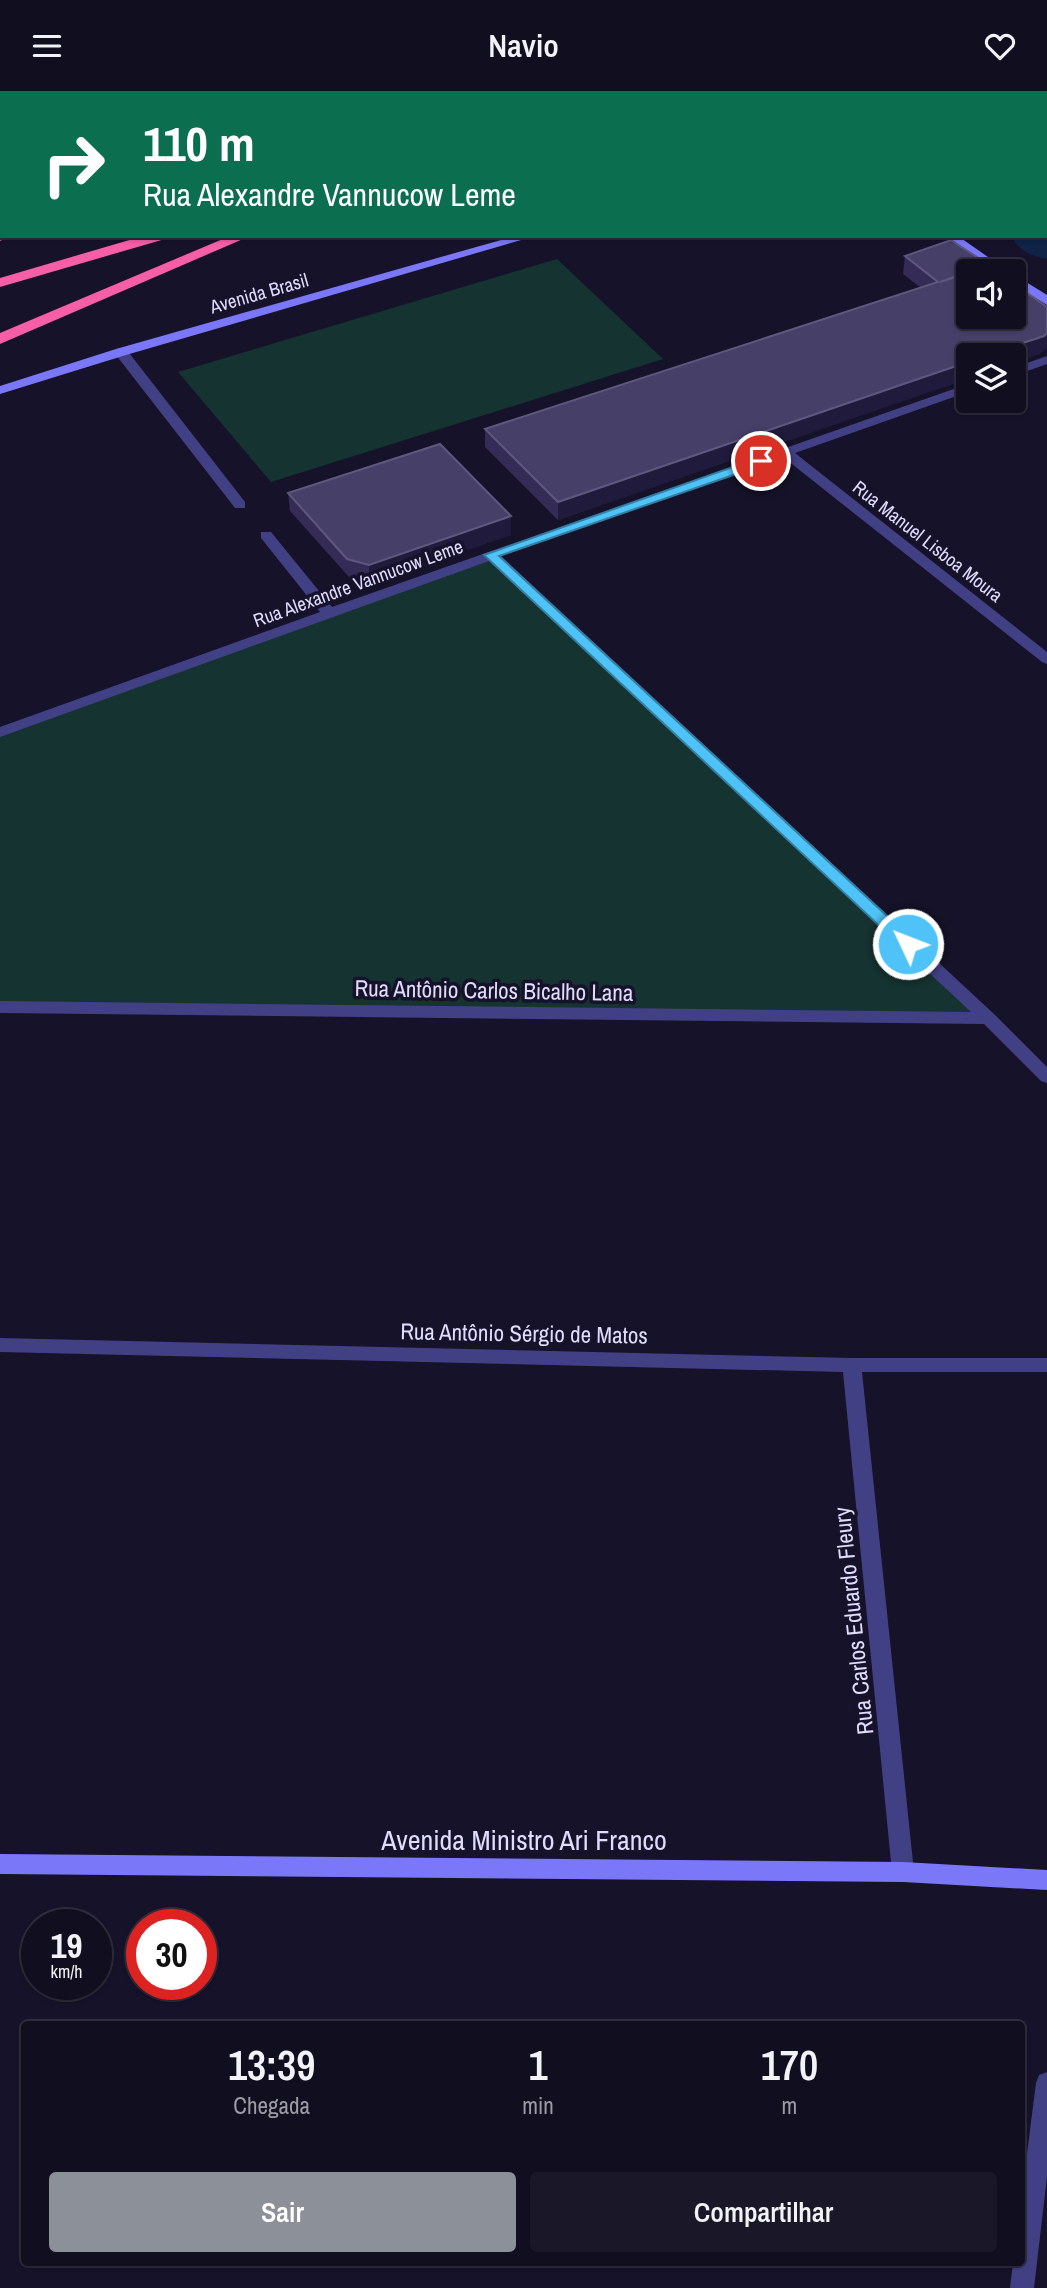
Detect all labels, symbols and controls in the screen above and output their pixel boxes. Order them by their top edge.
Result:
text: Navio [488,24,559,67]
icon: menu [28,27,66,65]
icon: heart [981,27,1019,65]
text: 110 m [143,110,255,176]
icon: right [28,119,119,210]
text: Rua Alexandre Vannucow Leme [143,173,516,216]
map controls [956,259,1026,413]
button: sound [956,259,1026,329]
street label: Avenida Brasil [206,267,311,320]
button: layers [956,343,1026,413]
pin [731,431,791,491]
icon: arrive [742,442,780,480]
street label: Rua Manuel Lisboa Moura [848,474,1009,608]
street label: Rua Alexandre Vannucow Leme [250,533,466,633]
position arrow [871,907,945,981]
street label: Rua Antônio Carlos Bicalho Lana [354,972,634,1008]
street label: Rua Antônio Sérgio de Matos [400,1315,648,1351]
street label: Rua Carlos Eduardo Fleury [826,1505,880,1736]
street label: Avenida Ministro Ari Franco [380,1821,667,1859]
speed limit sign: 30 [126,1909,217,2000]
text: 19 [51,1922,82,1969]
text: km/h [51,1959,83,1984]
text: 13:39 [228,2037,315,2093]
text: 1 [528,2037,548,2093]
text: 170 [761,2037,818,2093]
text: Chegada [233,2090,310,2121]
text: min [522,2090,554,2121]
text: m [782,2090,797,2121]
button: Sair [49,2172,516,2252]
button: Compartilhar [530,2172,997,2252]

